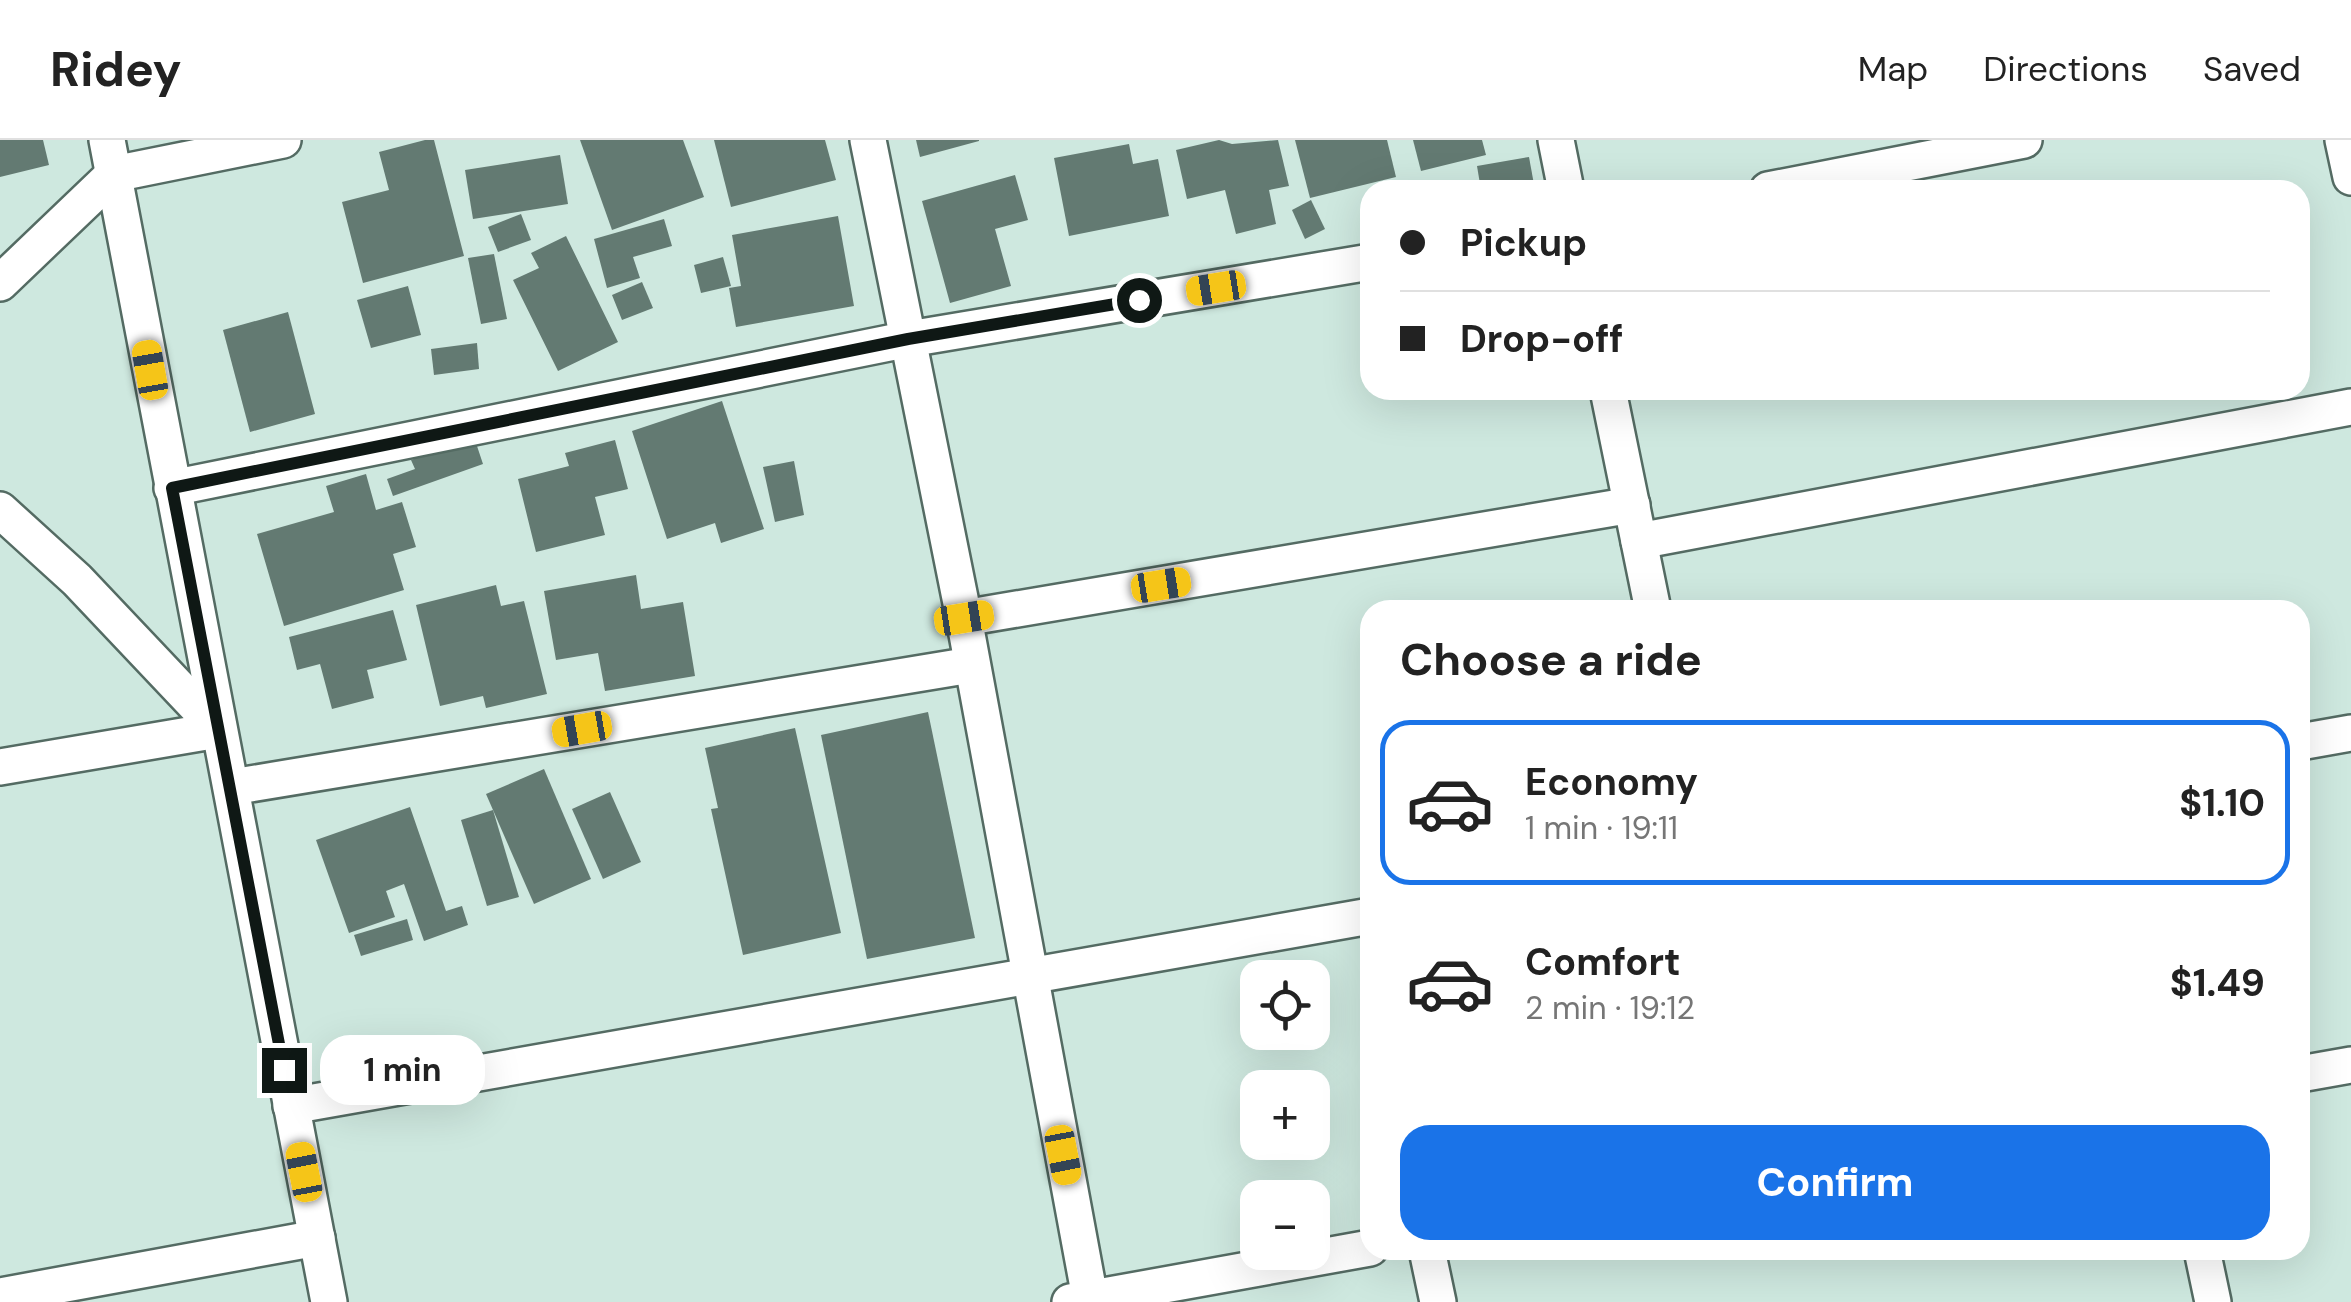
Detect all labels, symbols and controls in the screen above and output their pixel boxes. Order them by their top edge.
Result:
text: Ridey [50,38,182,101]
text: Map [1858,46,1928,92]
text: Directions [1983,46,2148,92]
text: Saved [2203,46,2301,92]
text: Pickup [1460,218,1587,268]
car [1184,268,1248,308]
route start [1117,278,1162,323]
text: Drop-off [1460,314,1623,364]
car [130,338,170,402]
car [1129,565,1193,605]
car [932,598,996,638]
text: Choose a ride [1400,630,1702,689]
car [550,709,614,749]
text: Economy [1525,757,1698,807]
icon: car [1405,758,1495,848]
text: $1.10 [2179,778,2265,828]
text: 1 min · 19:11 [1525,807,1678,849]
text: Comfort [1525,937,1681,987]
icon: car [1405,938,1495,1028]
text: $1.49 [2170,958,2265,1008]
map controls [1240,960,1330,1270]
button: locate [1240,960,1330,1050]
text: 2 min · 19:12 [1525,987,1695,1029]
callout: 1 min [319,1035,484,1105]
route end [262,1048,307,1093]
text: 1 min [364,1049,441,1091]
button: + [1240,1070,1330,1160]
car [1043,1123,1083,1187]
button: Confirm [1400,1125,2270,1240]
car [284,1140,324,1204]
button: − [1240,1180,1330,1270]

